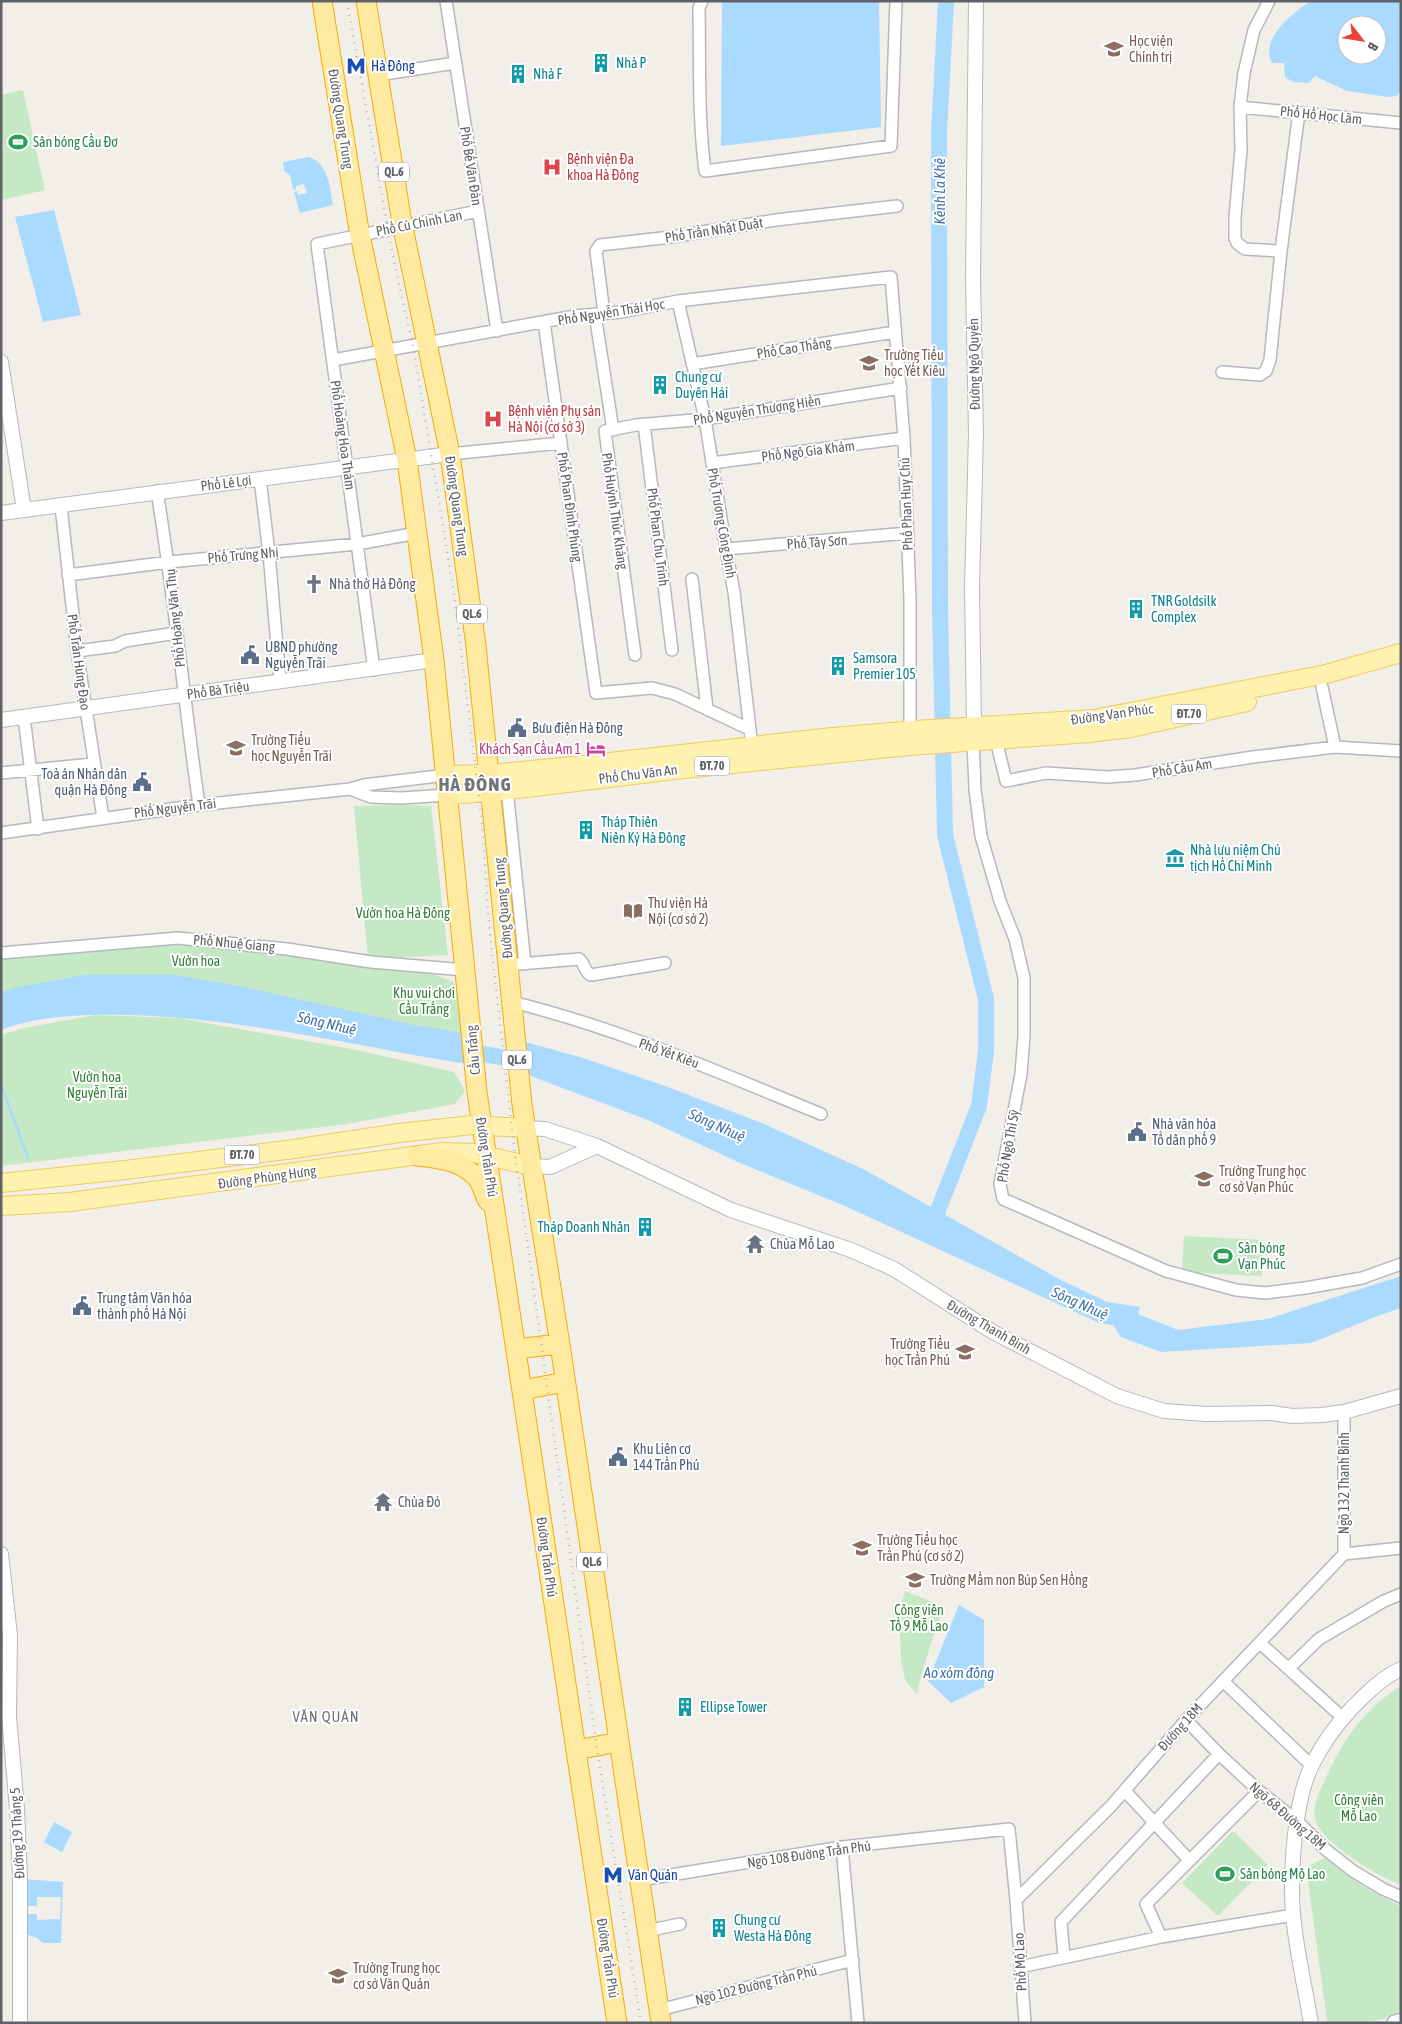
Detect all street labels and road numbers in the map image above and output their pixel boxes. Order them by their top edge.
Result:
street label: Đường Quang Trung [325,68,357,170]
street label: Phố Hồ Học Lãm [1279,102,1363,127]
street label: Phố Bế Văn Đàn [457,125,486,207]
road number: QL.6 [379,162,409,182]
street label: Phố Cù Chính Lan [374,206,464,239]
street label: Phố Trần Nhật Duật [664,213,764,246]
street label: Phố Nguyễn Thái Học [556,295,666,328]
street label: Đường Ngô Quyền [964,318,983,410]
street label: Phố Cao Thắng [755,333,833,362]
street label: Phố Hoàng Hoa Thám [327,379,360,491]
street label: Phố Nguyễn Thượng Hiền [692,391,822,428]
street label: Phố Ngô Gia Khảm [760,436,856,465]
street label: Phố Phan Đình Phùng [554,451,587,563]
street label: Phố Huỳnh Thúc Kháng [599,451,632,570]
street label: Đường Quang Trung [442,455,472,557]
street label: Phố Phan Huy Chú [895,457,916,551]
street label: Phố Trương Công Định [704,466,741,579]
street label: Phố Lê Lợi [200,471,252,494]
street label: Phố Phan Chu Trinh [644,487,673,587]
street label: Phố Tây Sơn [786,531,848,552]
street label: Phố Trưng Nhị [207,543,279,566]
street label: Phố Hoàng Văn Thụ [161,568,188,668]
road number: QL.6 [457,604,487,624]
street label: Phố Trần Hưng Đạo [64,613,95,711]
street label: Phố Bà Triệu [186,677,250,702]
street label: Đường Vạn Phúc [1070,700,1155,728]
road number: ĐT.70 [1172,704,1206,724]
street label: Phố Cầu Am [1151,754,1213,781]
road number: ĐT.70 [694,756,730,776]
street label: Phố Chu Văn An [598,760,678,787]
street label: Phố Nguyễn Trãi [133,794,217,821]
street label: Đường Quang Trung [491,857,515,959]
street label: Phố Nhuệ Giang [192,930,276,955]
street label: Cầu Trắng [462,1024,483,1076]
street label: Phố Yết Kiêu [637,1034,702,1071]
road number: QL.6 [502,1050,532,1070]
street label: Phố Ngô Thì Sỹ [993,1108,1022,1184]
street label: Đường Trần Phú [473,1116,502,1198]
road number: ĐT.70 [224,1146,260,1164]
street label: Đường Phùng Hưng [217,1162,317,1192]
street label: Đường Thanh Bình [944,1297,1034,1357]
street label: Ngõ 132 Thanh Bình [1336,1432,1352,1534]
street label: Đường Trần Phú [533,1516,562,1598]
road number: QL.6 [577,1552,607,1571]
street label: Đường 18M [1154,1700,1206,1754]
street label: Ngõ 68 Đường 18M [1247,1778,1329,1854]
street label: Đường 19 Tháng 5 [7,1787,27,1879]
street label: Ngõ 108 Đường Trần Phú [746,1836,872,1871]
street label: Đường Trần Phú [594,1917,623,1999]
street label: Phố Mộ Lao [1009,1932,1030,1992]
street label: Ngõ 102 Đường Trần Phú [693,1961,819,2008]

